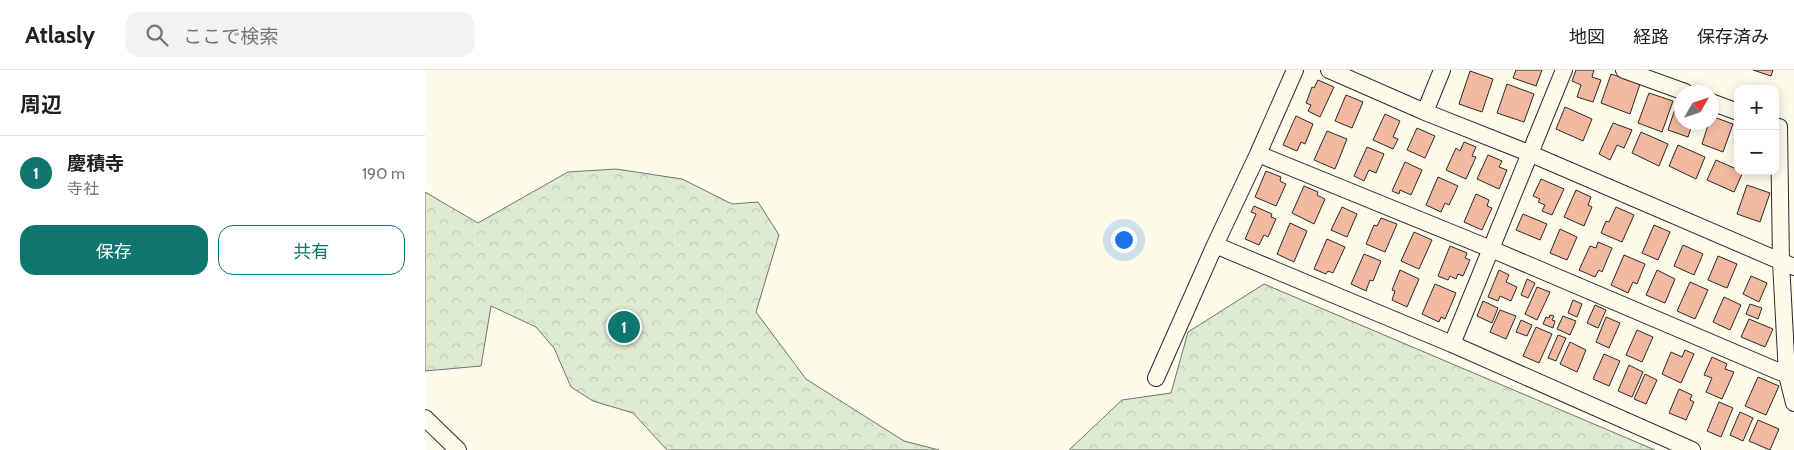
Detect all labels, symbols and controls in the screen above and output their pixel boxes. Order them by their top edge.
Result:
search box [125,12,475,57]
text: Atlasly [25,20,95,49]
icon: search [143,21,171,49]
text: ここで検索 [183,25,278,48]
text: 地図 [1569,26,1605,48]
text: 経路 [1633,26,1669,48]
text: 保存済み [1697,26,1769,48]
north arrow [1674,85,1719,130]
map controls [1734,85,1779,175]
button: + [1734,85,1779,130]
text: 周辺 [20,92,62,117]
button: − [1734,130,1779,175]
text: 慶積寺 [67,152,124,175]
text: 1 [33,164,39,183]
text: 190 m [362,164,405,183]
text: 寺社 [67,179,99,198]
button: 保存 [20,225,208,275]
button: 共有 [218,225,405,275]
your location [1111,227,1137,253]
pin: 1 [608,308,640,346]

